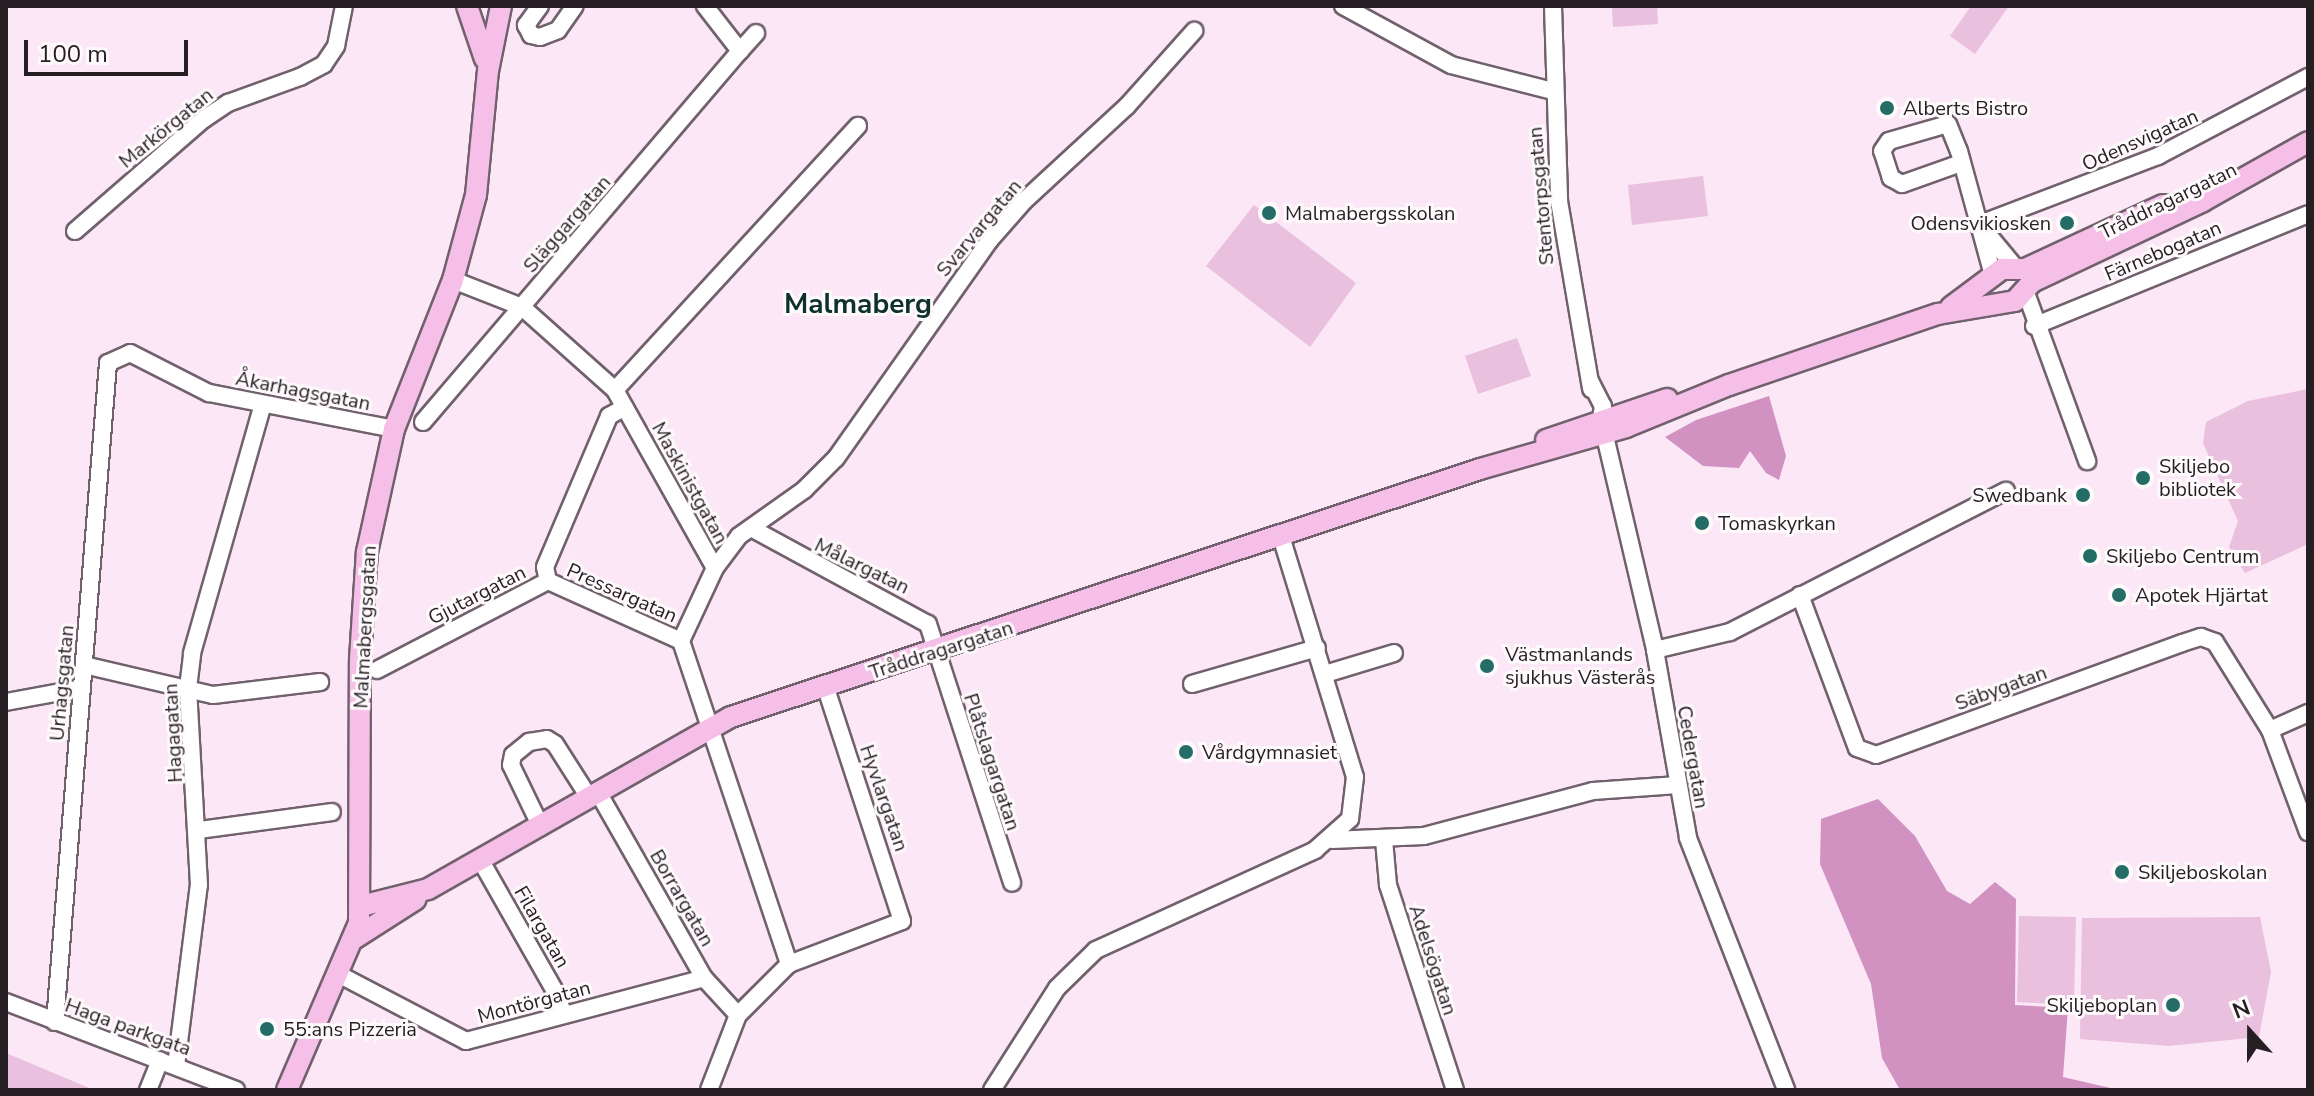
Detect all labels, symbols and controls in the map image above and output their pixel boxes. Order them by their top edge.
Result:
scale bar [28,24,192,74]
text: 100 m [38,38,108,70]
street label: Markörgatan [114,83,218,173]
place label: Alberts Bistro [1903,96,2028,120]
marker: Alberts Bistro [1878,99,1896,117]
street label: Odensvigatan [2078,104,2202,176]
street label: Stentorpsgatan [1523,126,1559,266]
street label: Tråddragargatan [2095,157,2241,245]
street label: Släggargatan [518,170,616,278]
street label: Svarvargatan [931,174,1027,282]
place label: Malmabergsskolan [1285,201,1455,225]
marker: Malmabergsskolan [1260,204,1278,222]
place label: Odensvikiosken [1911,211,2051,235]
marker: Odensvikiosken [2058,214,2076,232]
street label: Färnebogatan [2101,216,2225,286]
district label: Malmaberg [784,287,932,321]
street label: Åkarhagsgatan [234,366,372,416]
street label: Maskinistgatan [647,418,733,548]
place label: Skiljebo bibliotek [2159,454,2236,501]
marker: Skiljebo bibliotek [2134,469,2152,487]
place label: Swedbank [1972,483,2067,507]
marker: Swedbank [2074,486,2092,504]
place label: Tomaskyrkan [1718,511,1836,535]
marker: Tomaskyrkan [1693,514,1711,532]
street label: Målargatan [811,533,913,599]
place label: Skiljebo Centrum [2106,544,2259,568]
street label: Malmabergsgatan [349,545,381,709]
marker: Skiljebo Centrum [2081,547,2099,565]
street label: Pressargatan [563,558,681,628]
street label: Gjutargatan [424,560,530,630]
place label: Apotek Hjärtat [2135,583,2268,607]
marker: Apotek Hjärtat [2110,586,2128,604]
street label: Tråddragargatan [866,615,1016,685]
street label: Urhagsgatan [45,624,79,742]
place label: Västmanlands sjukhus Västerås [1505,642,1655,689]
marker: Västmanlands sjukhus Västerås [1476,655,1498,677]
street label: Säbygatan [1952,660,2050,716]
street label: Hagagatan [158,683,188,783]
street label: Plåtslagargatan [959,690,1025,834]
street label: Cedergatan [1672,704,1714,810]
place label: Vårdgymnasiet [1202,740,1337,764]
street label: Hyvlargatan [855,742,913,854]
marker: Vårdgymnasiet [1177,743,1195,761]
street label: Borrargatan [645,845,719,951]
place label: Skiljeboskolan [2138,860,2267,884]
marker: Skiljeboskolan [2113,863,2131,881]
street label: Filargatan [509,882,575,972]
street label: Adelsögatan [1404,902,1462,1018]
street label: Montörgatan [475,975,593,1029]
north arrow [2210,992,2290,1072]
street label: Haga parkgata [62,993,194,1061]
place label: Skiljeboplan [2046,993,2157,1017]
text: N [2228,993,2254,1027]
marker: Skiljeboplan [2164,996,2182,1014]
place label: 55:ans Pizzeria [283,1017,417,1041]
marker: 55:ans Pizzeria [258,1020,276,1038]

